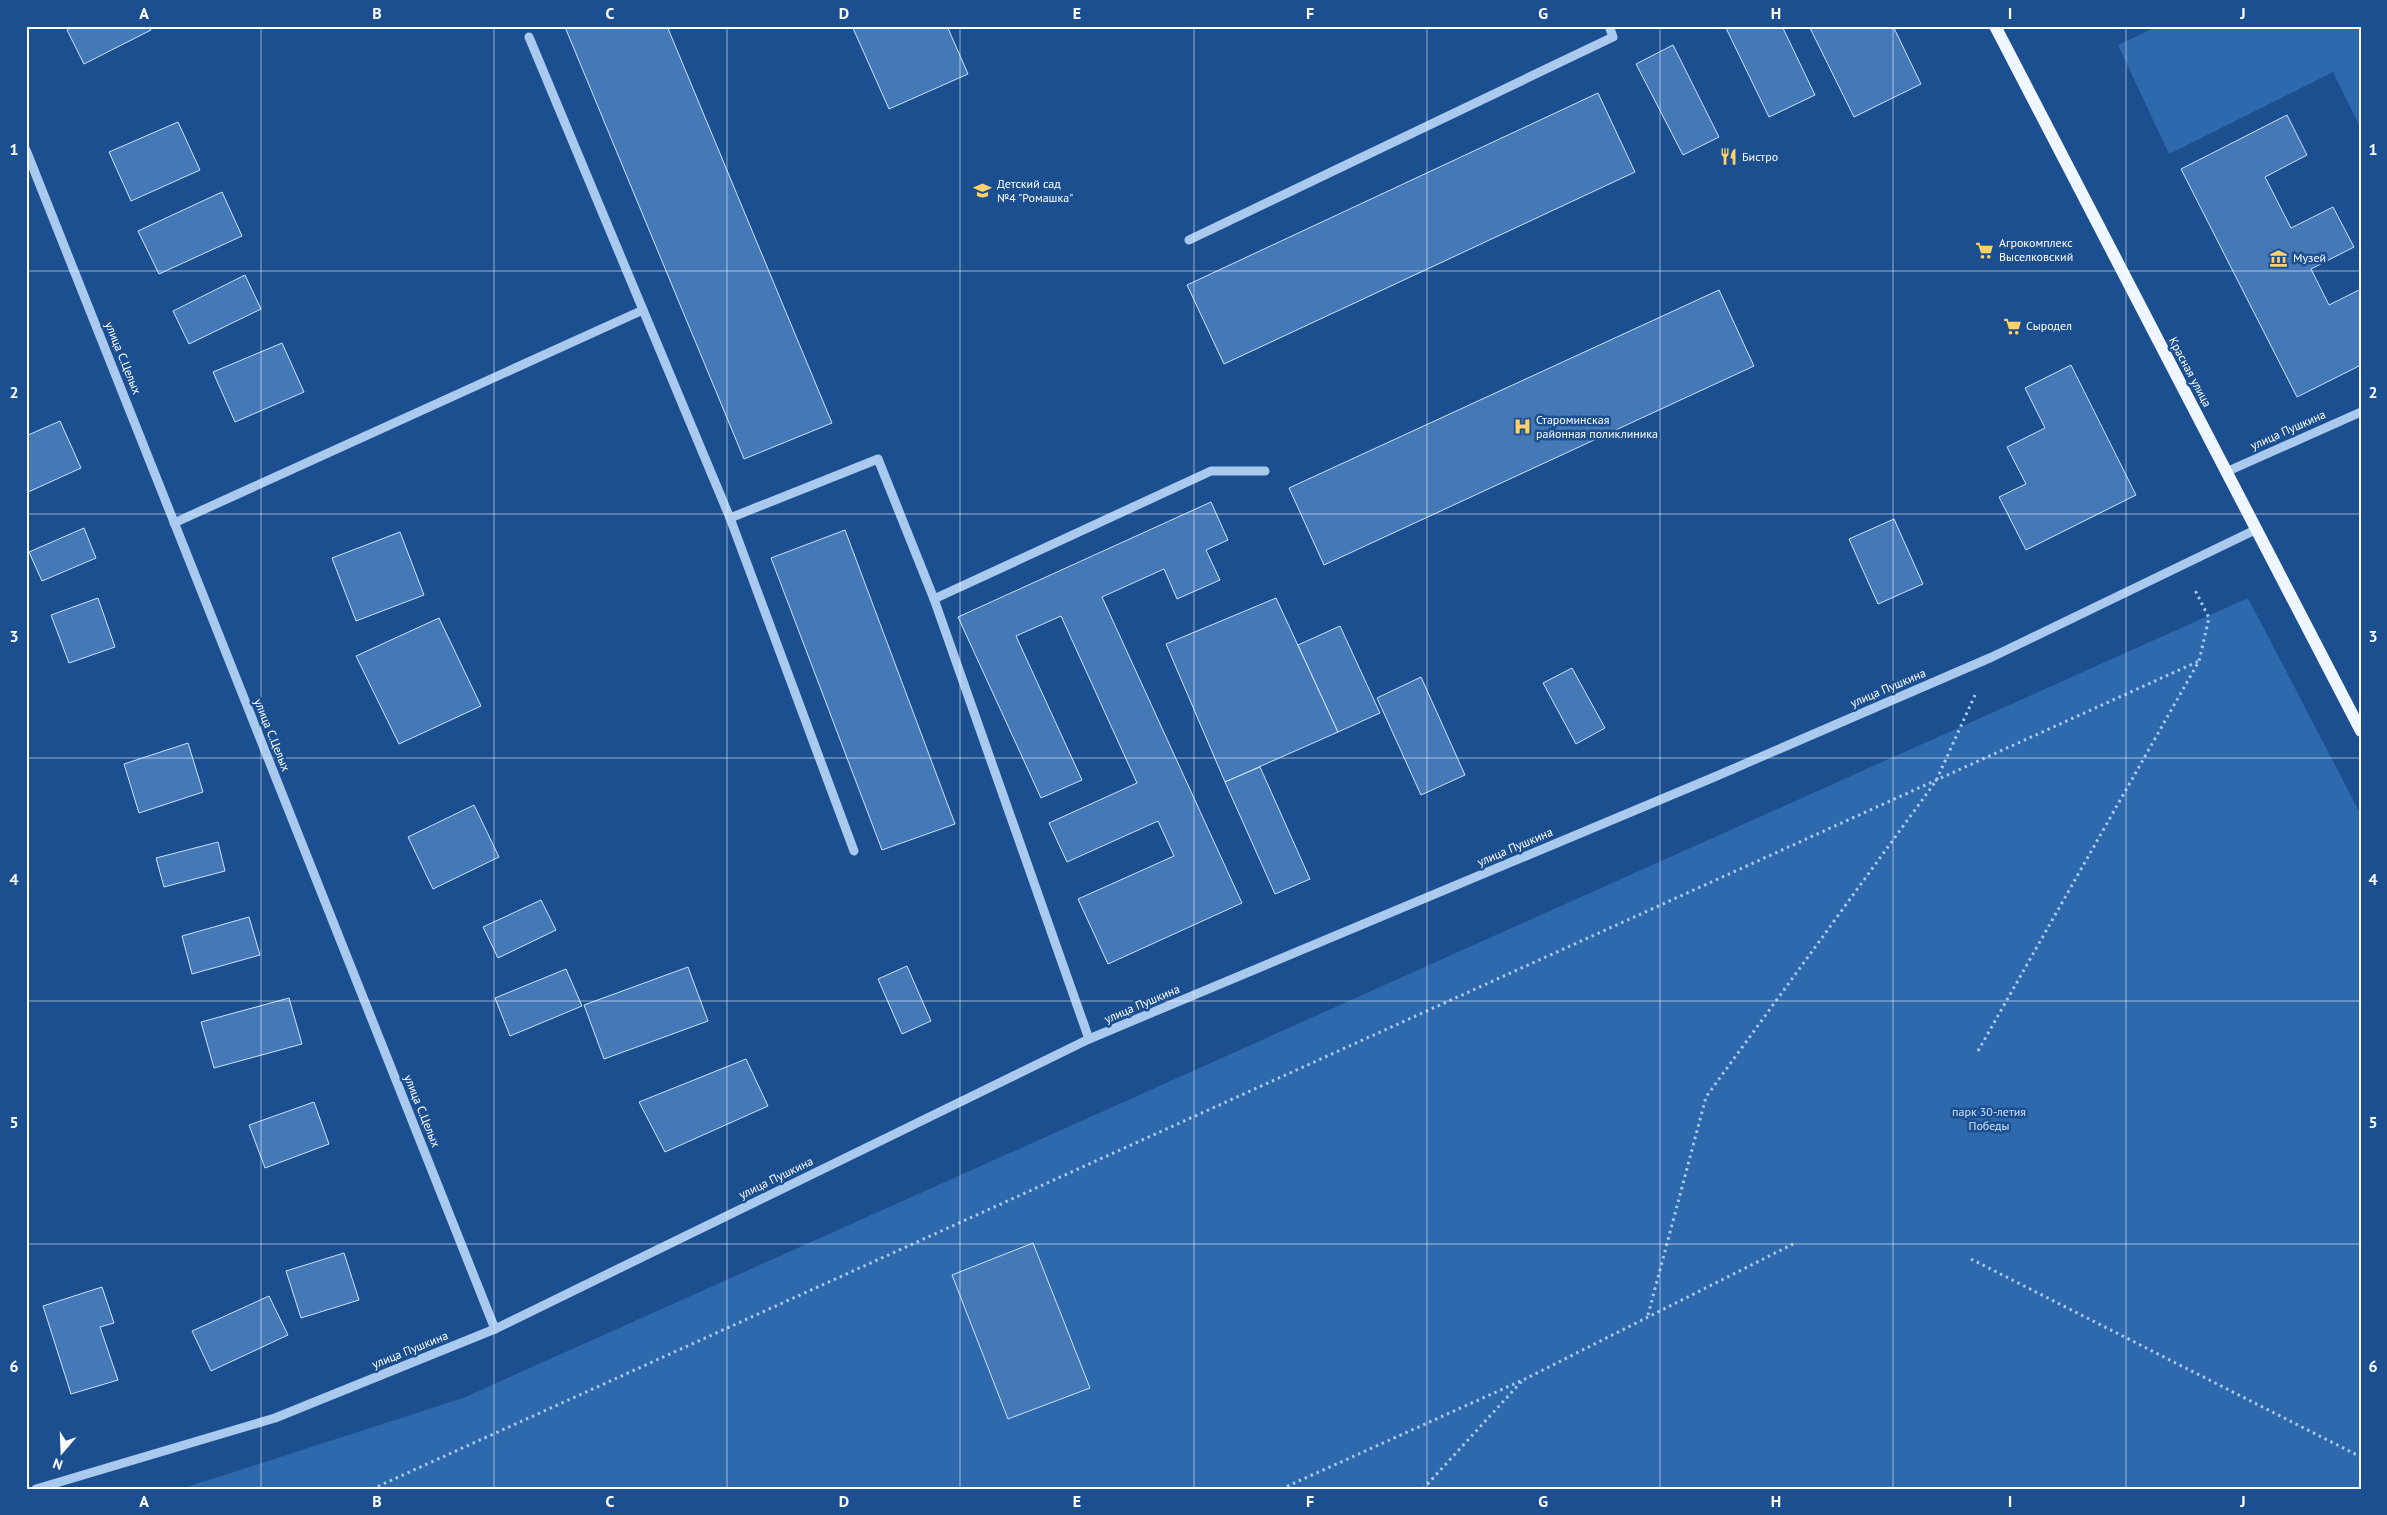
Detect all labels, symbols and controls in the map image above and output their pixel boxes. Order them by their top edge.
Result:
text: A [139,3,149,23]
text: B [372,3,382,23]
text: C [606,3,615,23]
text: D [839,3,849,23]
text: E [1073,3,1081,23]
text: F [1306,3,1314,23]
text: G [1538,3,1548,23]
text: H [1771,3,1781,23]
text: I [2008,3,2012,23]
text: J [2239,3,2246,23]
text: 1 [9,139,19,159]
text: 1 [2368,139,2378,159]
restaurant icon: Бистро [1718,147,1738,167]
place label: Бистро [1742,149,1778,164]
place label: Детский сад №4 "Ромашка" [997,176,1073,205]
school or university icon: Детский сад №4 "Ромашка" [973,181,993,201]
place label: Агрокомплекс Выселковский [1999,235,2073,264]
supermarket icon: Агрокомплекс Выселковский [1975,240,1995,260]
museum icon: Музей [2269,248,2289,268]
place label: Музей [2293,250,2326,265]
supermarket icon: Сыродел [2002,316,2022,336]
place label: Сыродел [2026,318,2072,333]
street label: улица С.Целых [102,319,145,396]
street label: Красная улица [2166,334,2215,409]
text: 2 [9,382,19,402]
text: 2 [2368,382,2378,402]
street label: улица Пушкина [2248,406,2328,453]
place label: Староминская районная поликлиника [1536,412,1658,441]
hospital icon: Староминская районная поликлиника [1512,417,1532,437]
text: 3 [9,626,19,646]
text: 3 [2368,626,2378,646]
street label: улица Пушкина [1848,665,1928,710]
street label: улица С.Целых [251,696,294,773]
street label: улица Пушкина [1475,824,1555,869]
text: 4 [9,869,19,889]
text: 4 [2368,869,2378,889]
street label: улица Пушкина [1102,981,1182,1026]
street label: улица С.Целых [401,1072,444,1149]
park label: парк 30-летия Победы [1952,1104,2026,1133]
text: 5 [9,1112,19,1132]
text: 5 [2368,1112,2378,1132]
street label: улица Пушкина [736,1153,815,1202]
street label: улица Пушкина [370,1327,450,1372]
text: 6 [9,1356,19,1376]
text: 6 [2368,1356,2378,1376]
north arrow [38,1428,88,1478]
text: N [50,1454,65,1474]
text: A [139,1491,149,1511]
text: B [372,1491,382,1511]
text: C [606,1491,615,1511]
text: D [839,1491,849,1511]
text: E [1073,1491,1081,1511]
text: F [1306,1491,1314,1511]
text: G [1538,1491,1548,1511]
text: H [1771,1491,1781,1511]
text: I [2008,1491,2012,1511]
text: J [2239,1491,2246,1511]

